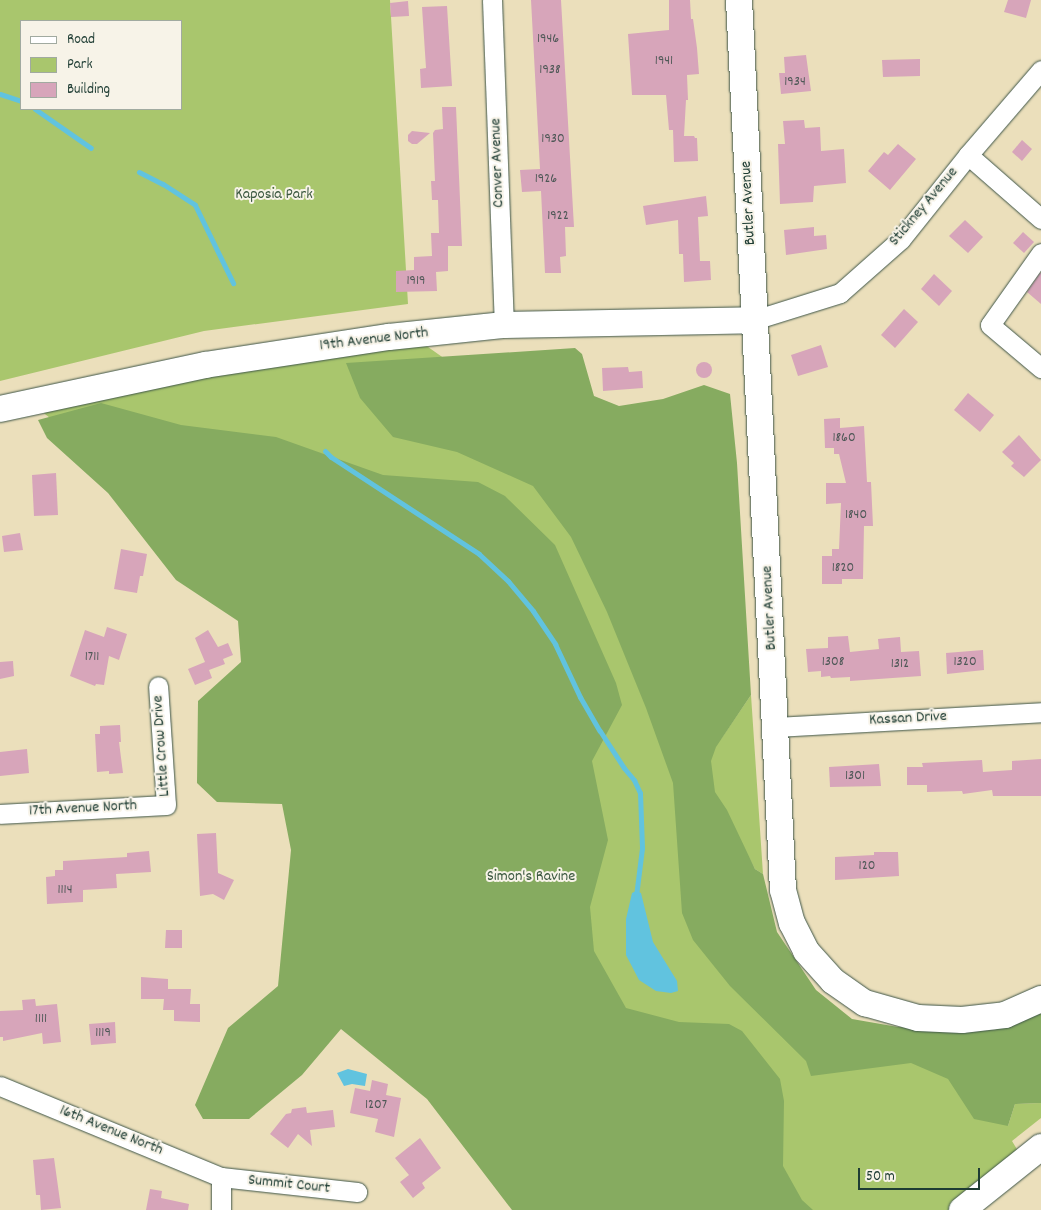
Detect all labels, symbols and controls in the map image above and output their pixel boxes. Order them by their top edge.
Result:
legend [20,20,182,110]
text: Road [67,29,95,51]
house number: 1946 [537,31,559,47]
house number: 1941 [655,53,673,69]
text: Park [67,54,93,76]
house number: 1938 [539,62,561,78]
house number: 1934 [784,74,806,90]
text: Building [67,79,110,101]
street label: Conver Avenue [487,118,509,208]
house number: 1930 [541,131,565,147]
street label: Butler Avenue [737,160,761,246]
street label: Stickney Avenue [885,164,963,250]
house number: 1926 [535,171,557,187]
park label: Kaposia Park [235,185,313,205]
house number: 1922 [547,208,569,224]
house number: 1919 [407,273,425,289]
street label: 19th Avenue North [319,324,429,356]
house number: 1860 [832,430,856,446]
house number: 1840 [845,507,867,523]
house number: 1820 [832,560,854,576]
street label: Butler Avenue [758,565,782,651]
house number: 1711 [85,649,99,665]
house number: 1308 [822,654,844,670]
house number: 1320 [953,654,977,670]
house number: 1312 [891,656,909,672]
street label: Little Crow Drive [149,695,175,797]
street label: Kassan Drive [869,707,947,731]
house number: 1301 [845,768,865,784]
street label: 17th Avenue North [28,797,138,821]
house number: 120 [859,858,875,874]
park label: Simon's Ravine [487,867,575,887]
house number: 1114 [57,882,73,898]
house number: 1111 [35,1011,47,1027]
house number: 1119 [95,1025,111,1041]
house number: 1207 [365,1097,387,1113]
street label: 16th Avenue North [56,1102,166,1160]
scale bar [861,1158,984,1190]
text: 50 m [866,1166,895,1188]
street label: Summit Court [247,1171,331,1199]

